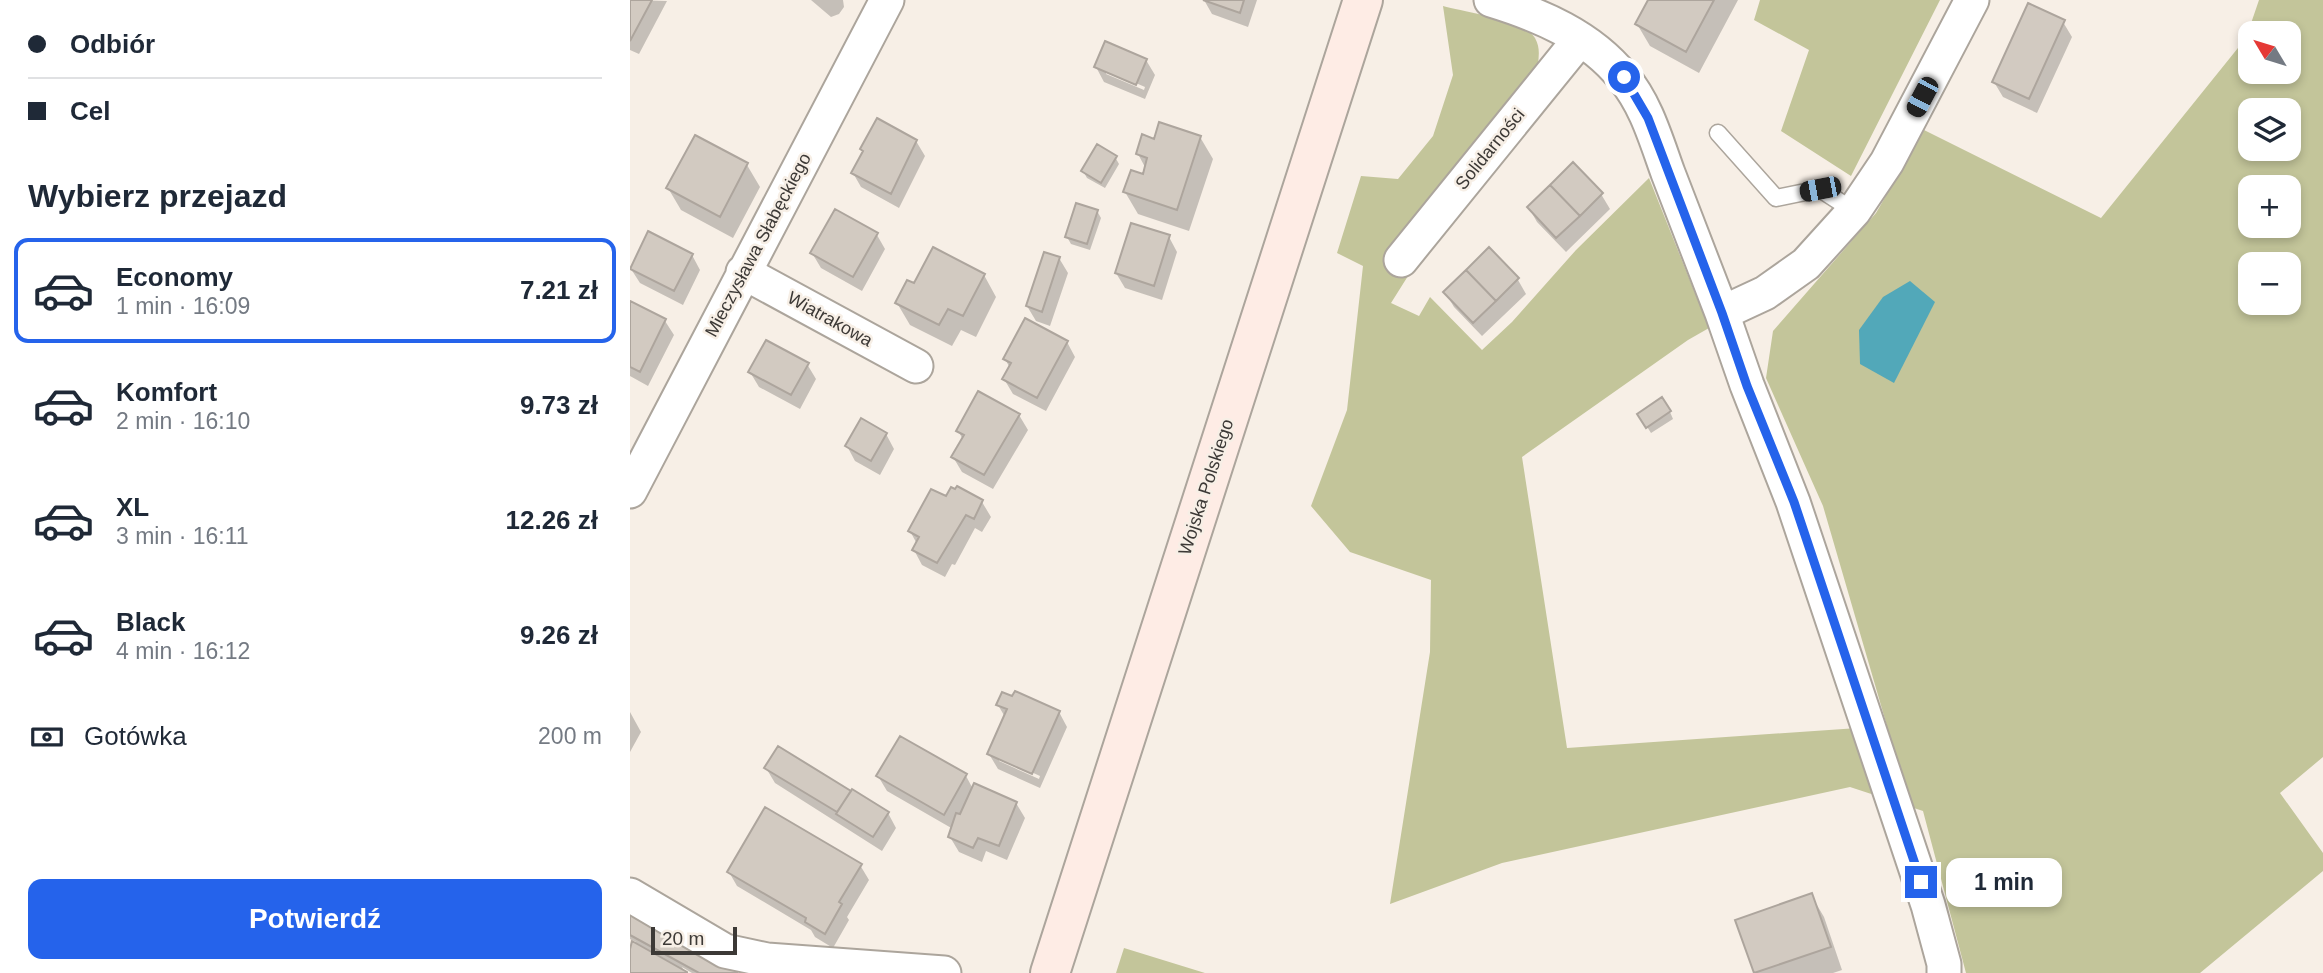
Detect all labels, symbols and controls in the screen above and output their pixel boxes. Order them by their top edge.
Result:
north arrow [2238,21,2301,84]
map controls [2238,21,2301,315]
text: Odbiór [70,29,155,59]
route start [1608,61,1640,93]
car [1903,74,1942,120]
text: Cel [70,96,110,126]
button: layers [2238,98,2301,161]
street label: Solidarności [1451,105,1529,193]
street label: Mieczysława Słabęckiego [701,150,815,340]
car [1798,175,1843,203]
button: + [2238,175,2301,238]
text: Wybierz przejazd [28,178,287,214]
button: − [2238,252,2301,315]
icon: car [32,259,95,322]
text: Economy [116,262,233,292]
text: 7.21 zł [520,275,598,305]
street label: Wiatrakowa [784,287,877,351]
text: 1 min · 16:09 [116,293,250,319]
icon: car [32,374,95,437]
text: Komfort [116,377,217,407]
text: 9.73 zł [520,390,598,420]
text: 2 min · 16:10 [116,408,250,434]
street label: Wojska Polskiego [1175,417,1237,557]
icon: car [32,489,95,552]
text: XL [116,492,149,522]
text: 12.26 zł [505,505,598,535]
text: 3 min · 16:11 [116,523,249,549]
icon: car [32,604,95,667]
text: Black [116,607,185,637]
text: 9.26 zł [520,620,598,650]
text: 4 min · 16:12 [116,638,250,664]
icon: cash [28,718,66,756]
text: Gotówka [84,721,187,751]
text: 200 m [538,723,602,749]
callout: 1 min [1946,858,2061,906]
route end [1905,866,1937,898]
text: 1 min [1974,869,2034,895]
button: Potwierdź [28,879,602,959]
scale bar [651,924,737,956]
text: 20 m [662,928,704,949]

